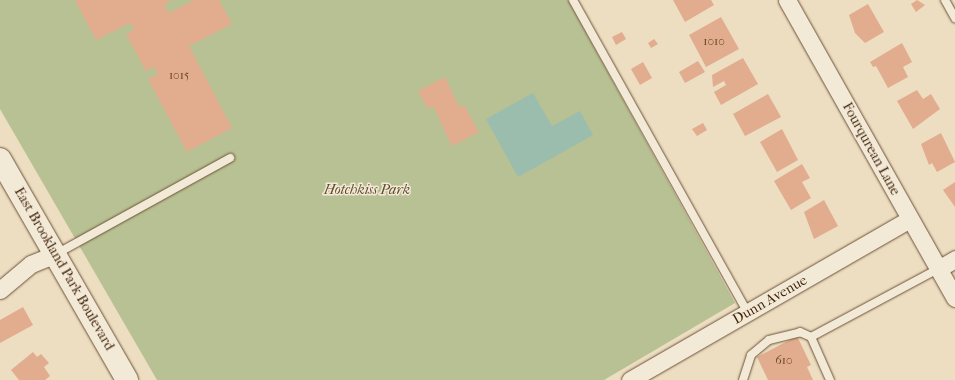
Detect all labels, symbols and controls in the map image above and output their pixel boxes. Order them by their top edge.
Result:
house number: 1010 [703,35,725,49]
house number: 1015 [169,69,189,83]
street label: Fourqurean Lane [838,100,904,198]
park label: Hotchkiss Park [324,182,410,198]
street label: East Brookland Park Boulevard [10,184,118,354]
street label: Dunn Avenue [730,272,810,328]
house number: 610 [775,354,793,368]

